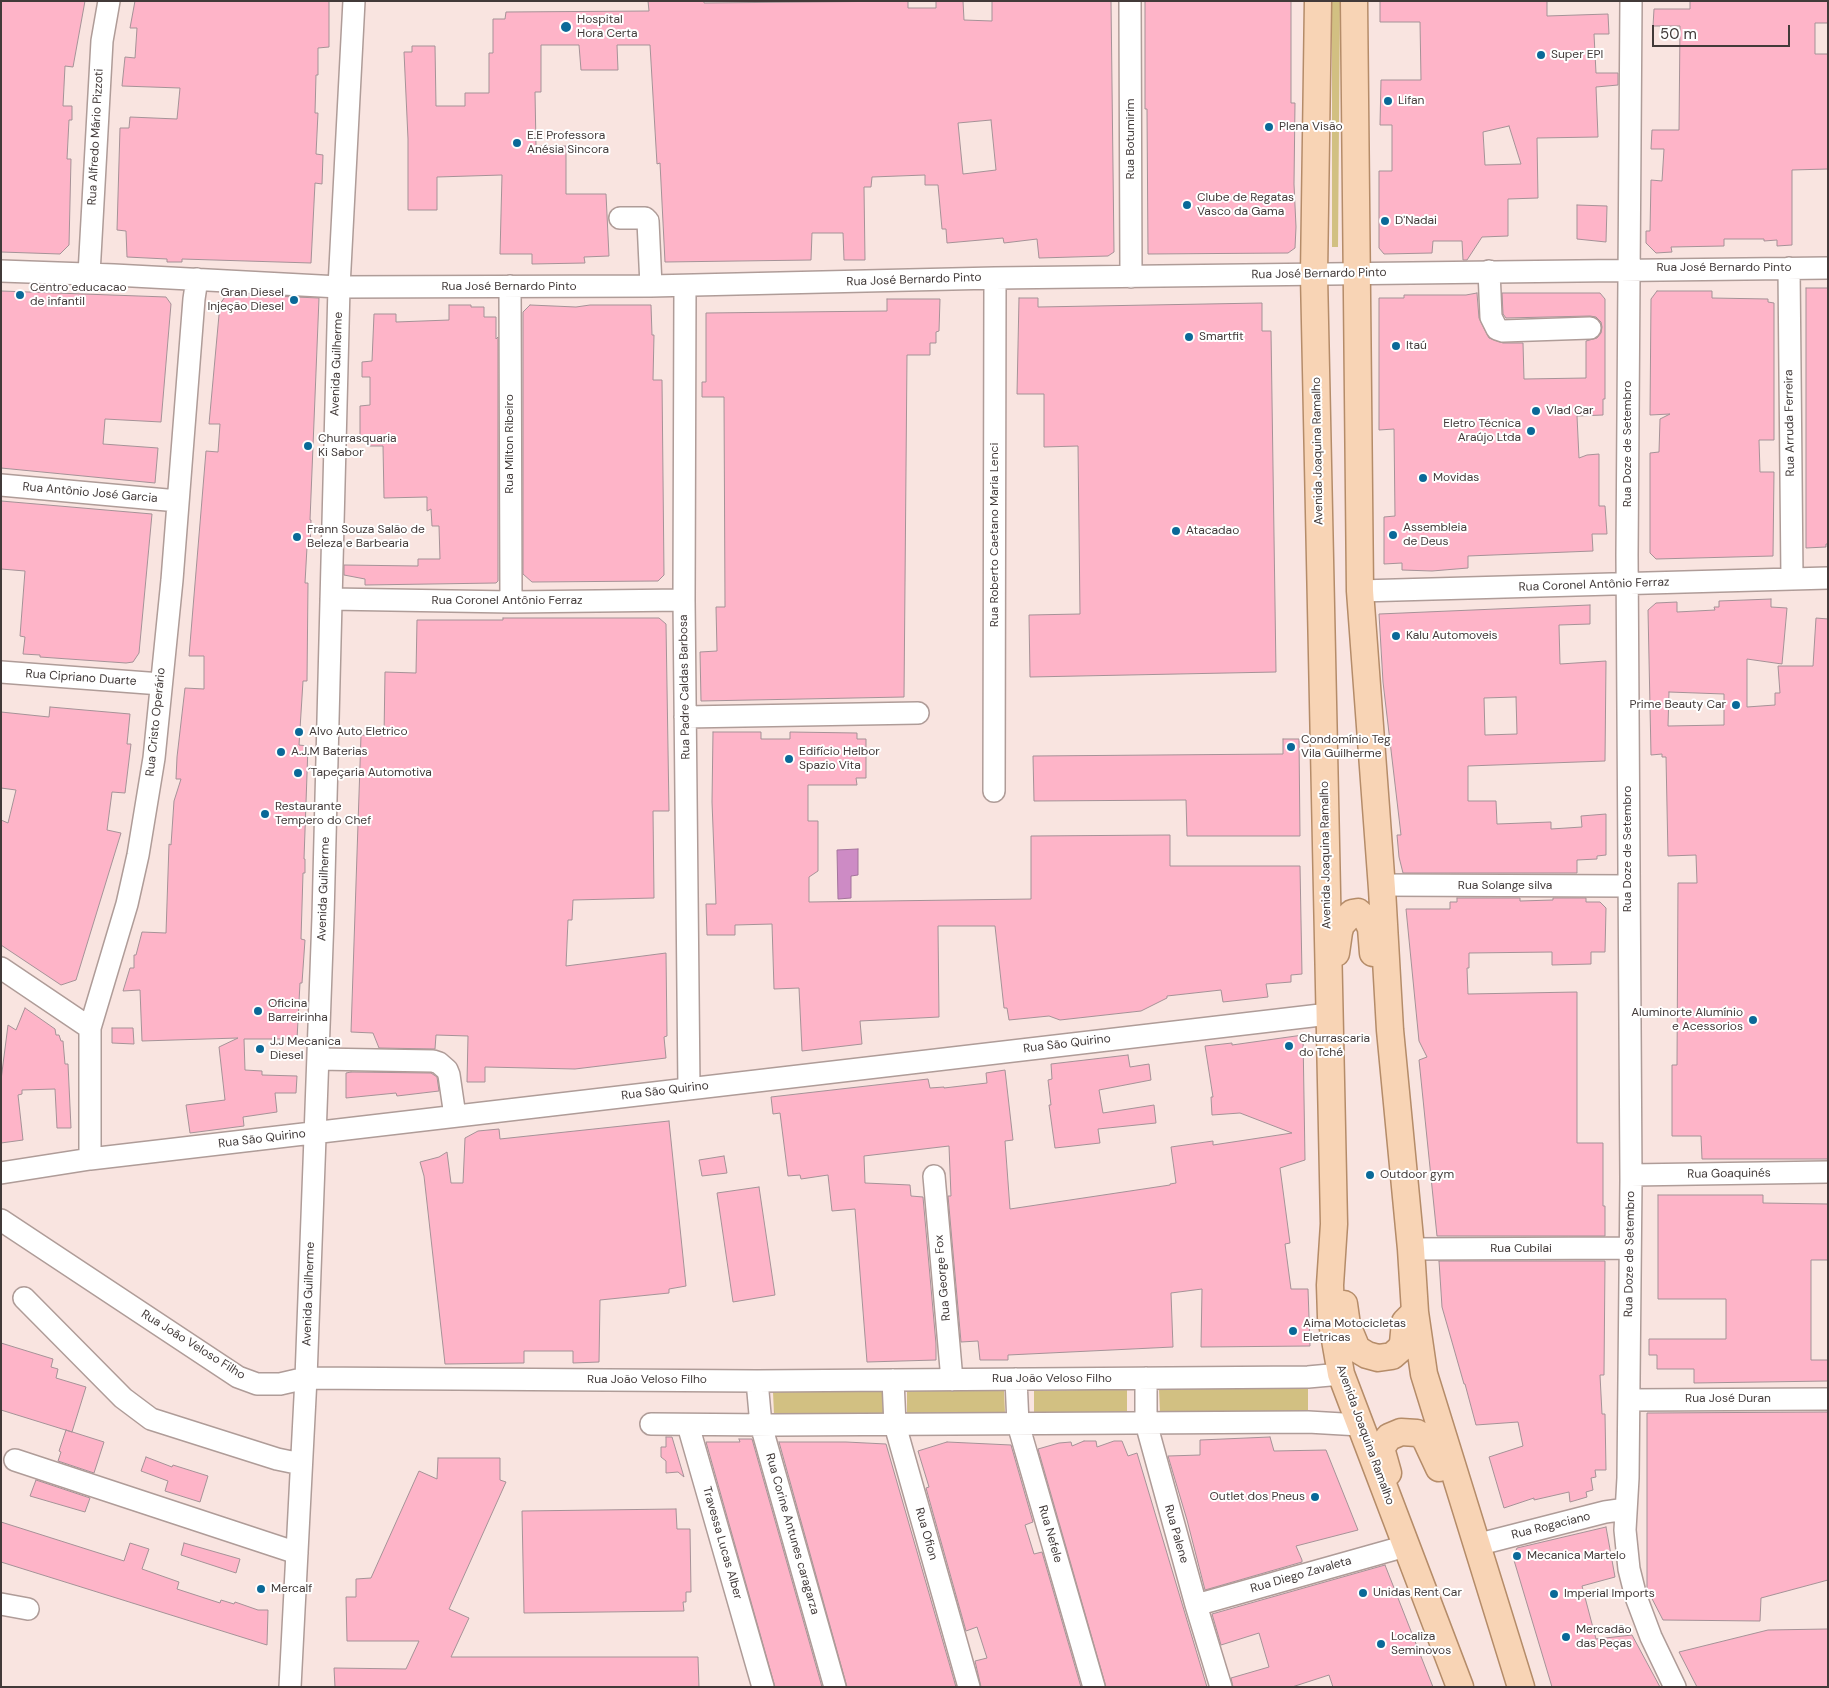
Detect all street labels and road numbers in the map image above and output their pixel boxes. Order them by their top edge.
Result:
street label: Rua Alfredo Mário Pizzoti [85,68,107,206]
street label: Rua Botumirim [1124,99,1138,179]
street label: Rua José Bernardo Pinto [1656,261,1792,275]
street label: Rua José Bernardo Pinto [1251,266,1387,282]
street label: Rua José Bernardo Pinto [846,270,982,290]
street label: Rua José Bernardo Pinto [441,280,577,294]
street label: Avenida Guilherme [328,312,346,416]
street label: Rua Arruda Ferreira [1782,369,1798,477]
street label: Avenida Joaquina Ramalho [1310,377,1326,525]
street label: Rua Doze de Setembro [1621,381,1635,507]
street label: Rua Milton Ribeiro [503,394,517,494]
street label: Rua Roberto Caetano Maria Lenci [988,443,1002,627]
street label: Rua Antônio José Garcia [22,480,158,506]
street label: Rua Coronel Antônio Ferraz [1518,575,1670,595]
street label: Rua Coronel Antônio Ferraz [432,594,582,608]
street label: Rua Padre Caldas Barbosa [677,614,693,760]
street label: Rua Cipriano Duarte [25,667,137,689]
street label: Rua Cristo Operário [143,667,169,777]
street label: Avenida Joaquina Ramalho [1318,781,1334,929]
street label: Rua Doze de Setembro [1621,786,1635,912]
street label: Avenida Guilherme [315,837,333,941]
street label: Rua Solange silva [1458,879,1552,893]
street label: Rua São Quirino [1023,1031,1111,1057]
street label: Rua São Quirino [621,1078,709,1104]
street label: Rua São Quirino [218,1126,306,1152]
street label: Rua Goaquinés [1687,1166,1771,1182]
street label: Rua Doze de Setembro [1622,1191,1638,1317]
street label: Rua George Fox [932,1234,954,1322]
street label: Avenida Guilherme [300,1242,318,1346]
street label: Rua Cubilai [1490,1242,1552,1256]
street label: Rua João Veloso Filho [138,1307,248,1383]
street label: Avenida Joaquina Ramalho [1333,1363,1397,1507]
street label: Rua João Veloso Filho [992,1372,1112,1386]
street label: Rua João Veloso Filho [587,1373,707,1387]
street label: Rua José Duran [1685,1392,1771,1406]
street label: Rua Corine Antunes caragarza [762,1452,822,1616]
street label: Travessa Lucas Alber [699,1485,745,1601]
street label: Rua Palene [1161,1503,1191,1565]
street label: Rua Nefele [1035,1504,1065,1564]
street label: Rua Ofion [912,1506,940,1562]
street label: Rua Rogaciano [1510,1509,1592,1543]
street label: Rua Diego Zavaleta [1249,1554,1353,1596]

